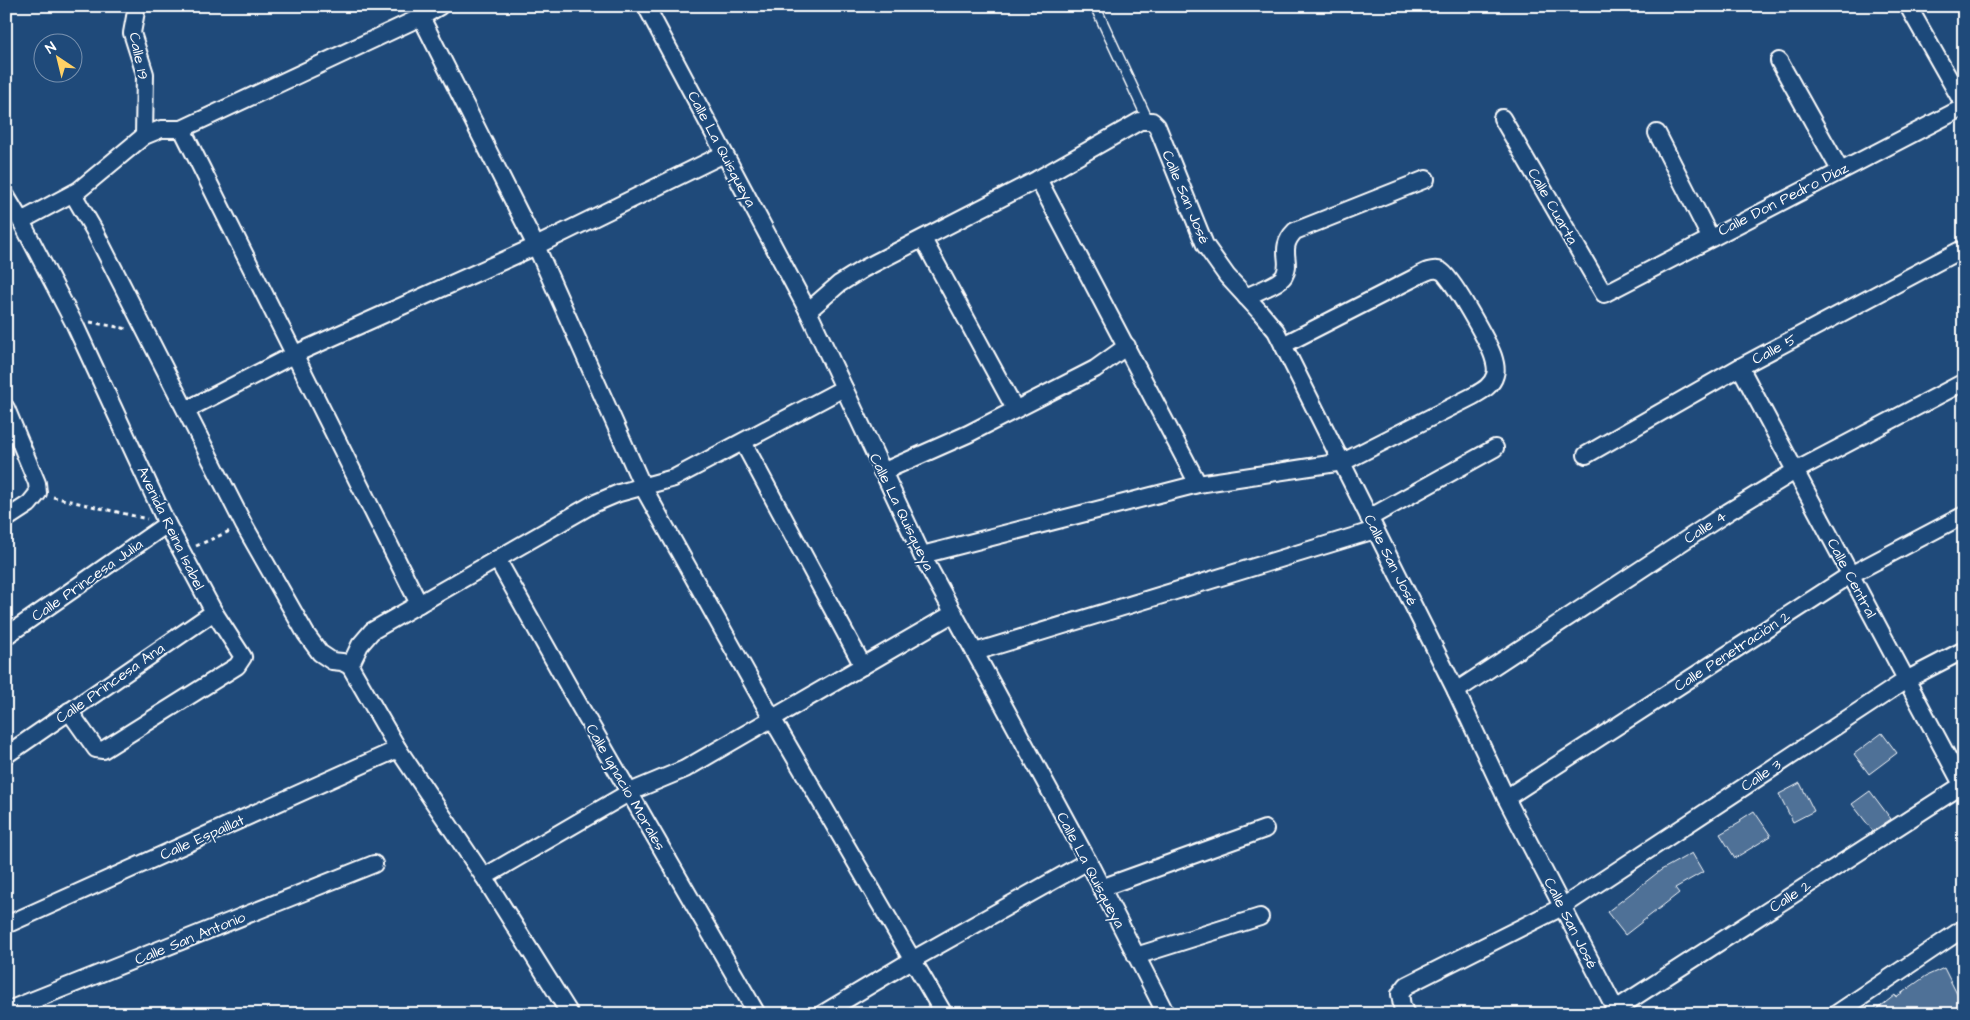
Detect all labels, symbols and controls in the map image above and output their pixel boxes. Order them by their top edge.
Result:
street label: Calle 19 [124,31,153,81]
north arrow [32,32,82,82]
text: N [42,37,61,59]
street label: Calle La Quisqueya [681,88,761,212]
street label: Calle San José [1156,147,1215,247]
street label: Calle Don Pedro Díaz [1714,157,1853,241]
street label: Calle Cuarta [1522,164,1583,249]
street label: Calle 5 [1748,329,1801,370]
street label: Calle La Quisqueya [863,450,939,575]
street label: Avenida Reina Isabel [131,463,210,594]
street label: Calle 4 [1680,506,1731,549]
street label: Calle San José [1359,511,1423,609]
street label: Calle Princesa Julia [27,534,147,627]
street label: Calle Central [1822,535,1881,622]
street label: Calle Penetración 2 [1670,606,1795,697]
street label: Calle Princesa Ana [52,638,169,729]
street label: Calle Ignacio Morales [580,720,671,855]
street label: Calle 3 [1737,754,1786,797]
street label: Calle La Quisqueya [1050,809,1130,933]
street label: Calle Espaillat [157,810,248,865]
street label: Calle San José [1539,874,1603,972]
street label: Calle 2 [1765,875,1815,918]
street label: Calle San Antonio [132,906,249,970]

